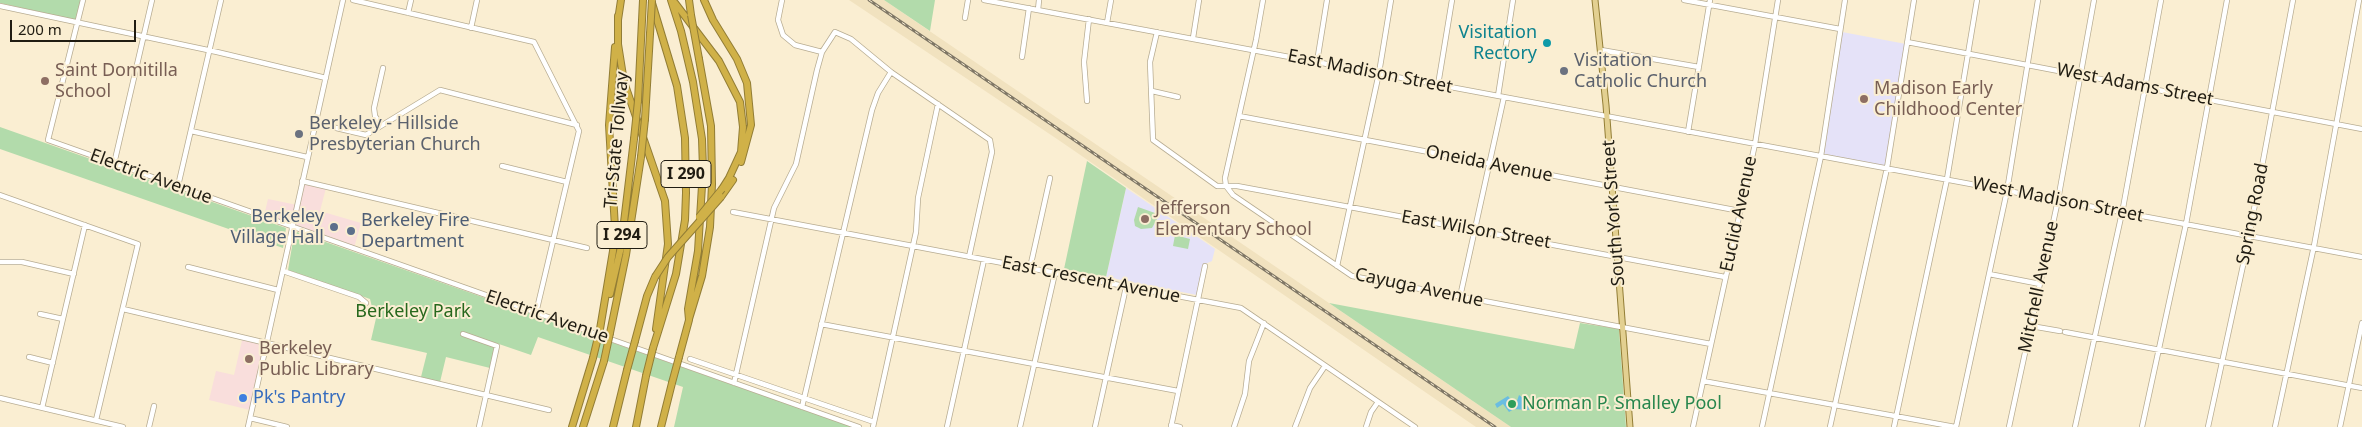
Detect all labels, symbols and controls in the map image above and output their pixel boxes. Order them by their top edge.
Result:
scale bar [12,10,139,42]
text: 200 m [18,19,62,39]
place label: Visitation Rectory [1459,22,1537,64]
marker: Visitation Rectory [1541,37,1553,49]
street label: East Madison Street [1286,45,1454,99]
place label: Visitation Catholic Church [1574,50,1707,92]
street label: West Adams Street [2055,59,2215,111]
place label: Saint Domitilla School [55,60,178,102]
marker: Visitation Catholic Church [1558,65,1570,77]
street label: Tri-State Tollway [600,71,634,209]
marker: Saint Domitilla School [39,75,51,87]
place label: Madison Early Childhood Center [1874,78,2022,120]
marker: Madison Early Childhood Center [1858,93,1870,105]
place label: Berkeley - Hillside Presbyterian Church [309,113,481,156]
marker: Berkeley - Hillside Presbyterian Church [293,128,305,140]
street label: South York Street [1598,139,1630,287]
street label: Oneida Avenue [1424,141,1554,187]
street label: Electric Avenue [87,145,215,209]
street label: Euclid Avenue [1716,154,1762,274]
road number: I 290 [661,160,711,188]
street label: Spring Road [2233,161,2273,267]
street label: West Madison Street [1971,173,2145,227]
place label: Jefferson Elementary School [1155,198,1312,240]
place label: Berkeley Village Hall [231,206,324,248]
street label: East Wilson Street [1400,206,1552,254]
place label: Berkeley Fire Department [361,210,470,252]
marker: Jefferson Elementary School [1139,213,1151,225]
street label: Mitchell Avenue [2014,219,2064,355]
marker: Berkeley Village Hall [328,221,340,233]
road number: I 294 [597,222,647,248]
marker: Berkeley Fire Department [345,225,357,237]
street label: East Crescent Avenue [1000,252,1182,308]
street label: Cayuga Avenue [1353,264,1485,312]
street label: Electric Avenue [483,286,611,348]
park label: Berkeley Park [355,301,471,323]
place label: Berkeley Public Library [259,338,374,380]
marker: Berkeley Public Library [243,353,255,365]
place label: Pk's Pantry [253,387,346,409]
marker: Pk's Pantry [237,392,249,404]
place label: Norman P. Smalley Pool [1522,393,1722,415]
marker: Norman P. Smalley Pool [1506,398,1518,410]

